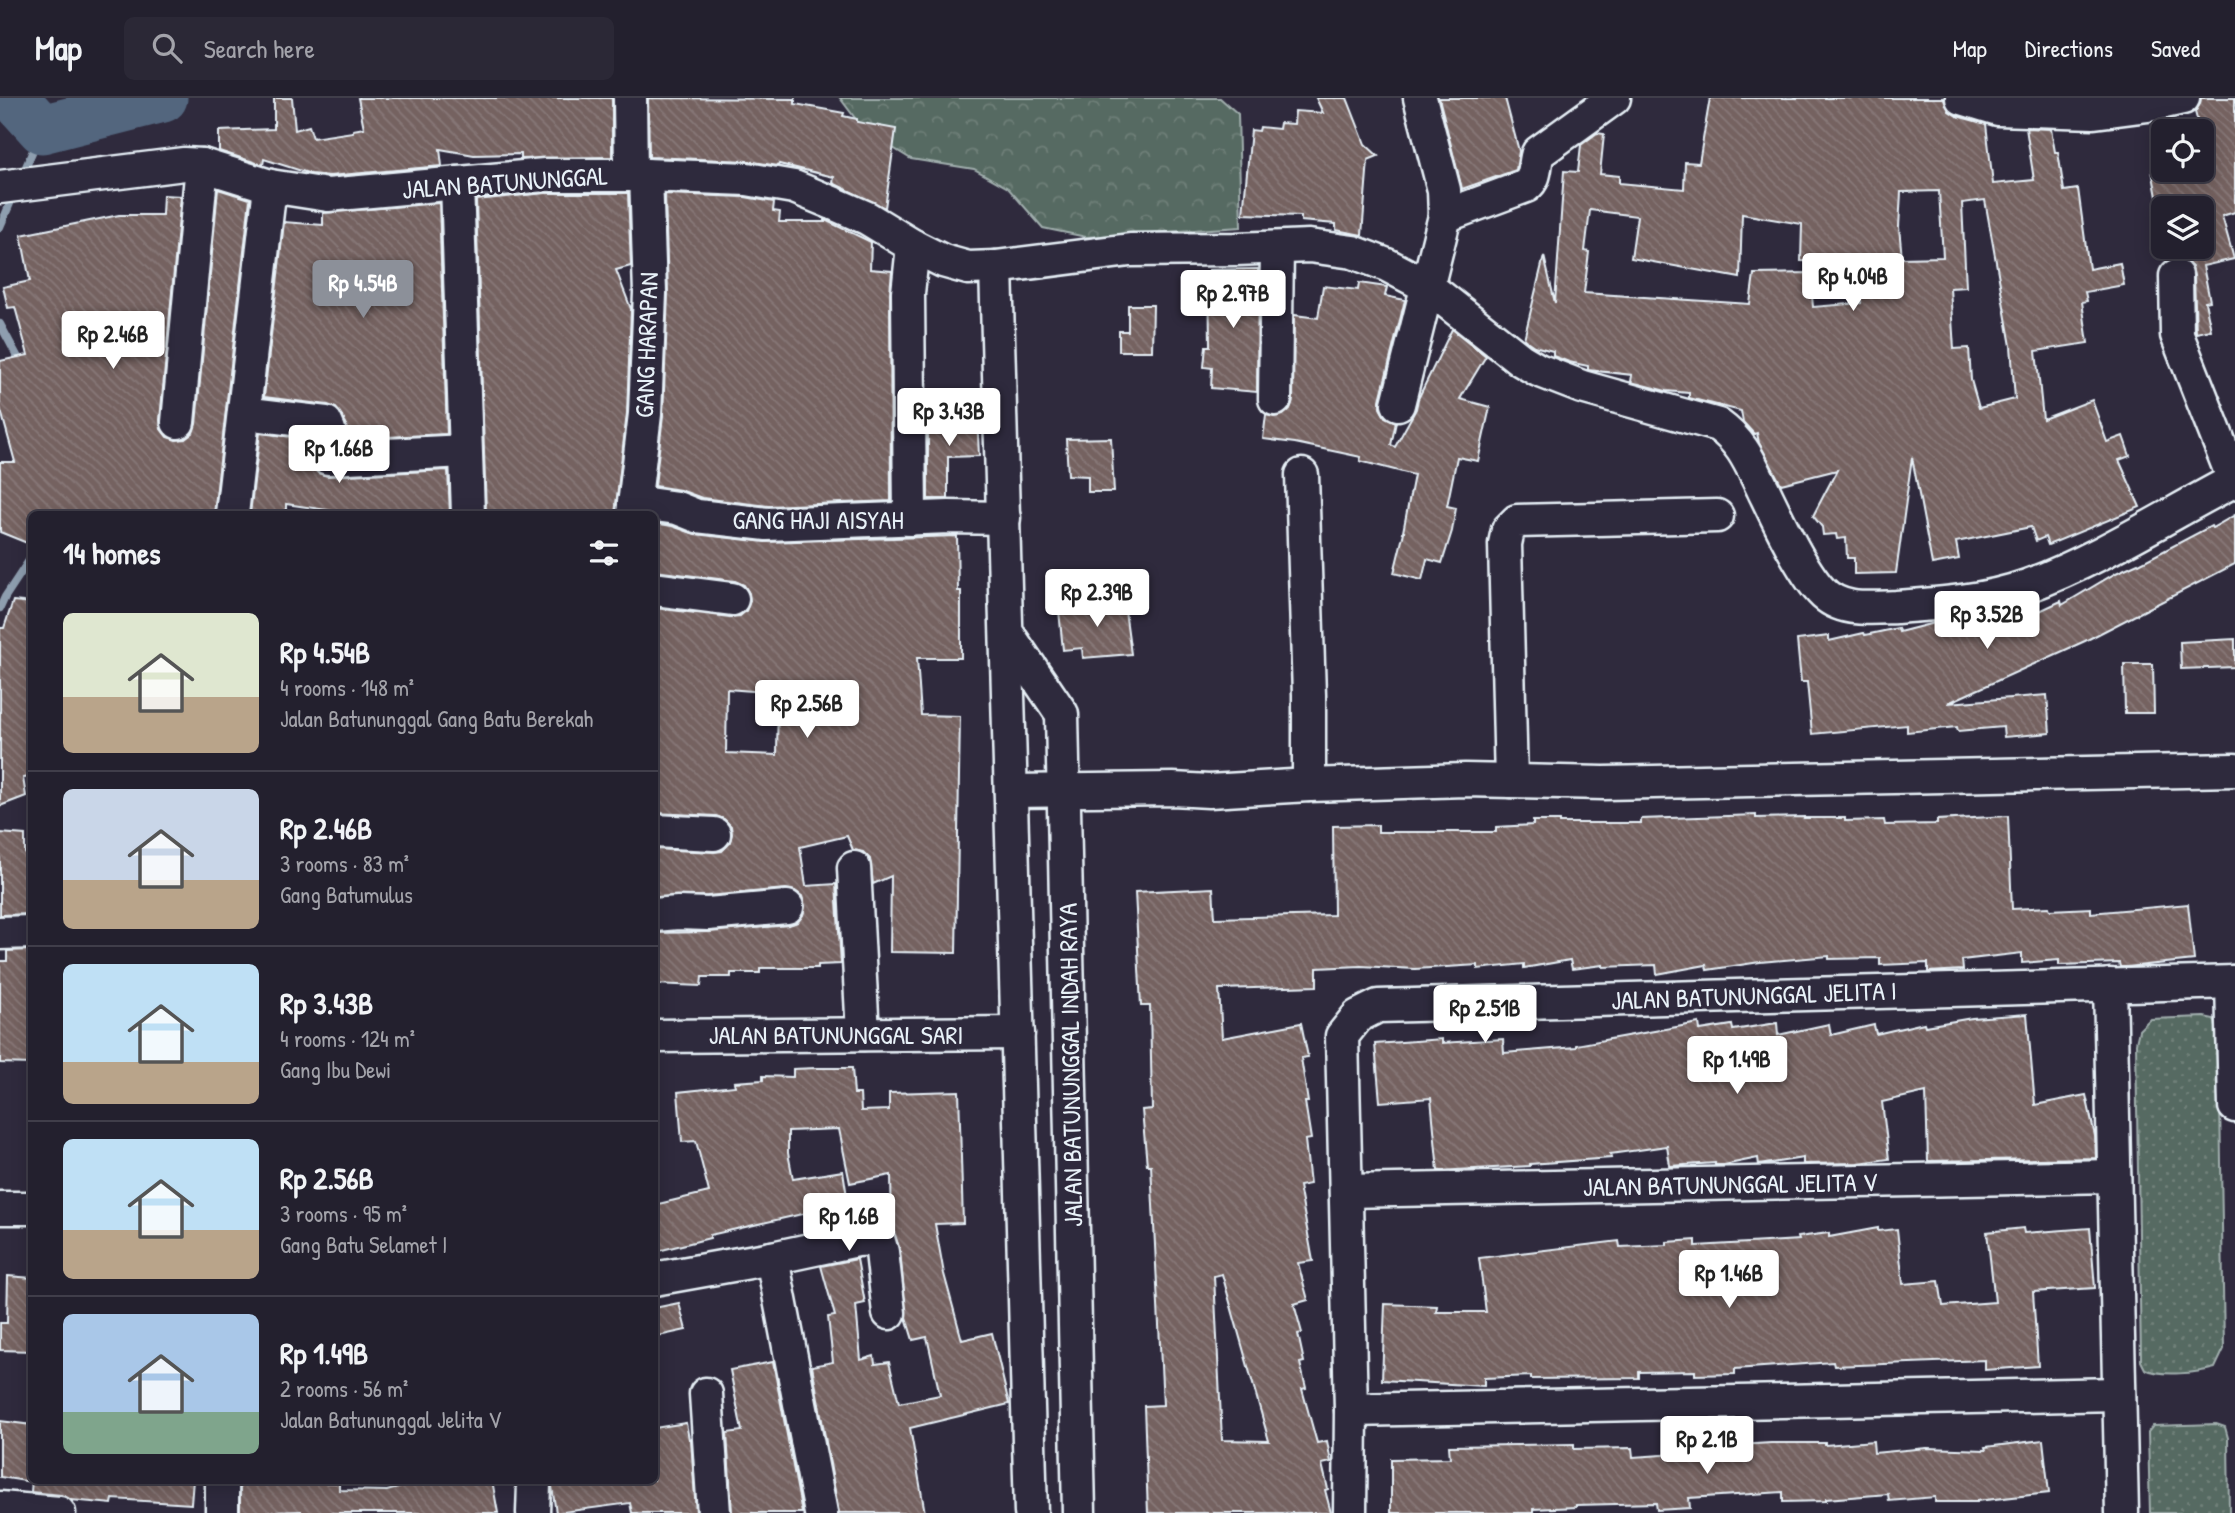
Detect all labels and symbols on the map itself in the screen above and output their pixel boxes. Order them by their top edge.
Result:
street label: JALAN BATUNUNGGAL [401,157,609,207]
pin: Rp 4.04B [1781,254,1925,313]
pin: Rp 4.54B [291,260,435,320]
pin: Rp 2.97B [1161,271,1305,330]
street label: GANG HARAPAN [626,272,666,418]
pin: Rp 2.46B [41,312,185,371]
pin: Rp 3.43B [877,388,1021,448]
pin: Rp 1.66B [267,426,411,485]
street label: GANG HAJI AISYAH [732,502,904,537]
pin: Rp 2.39B [1025,570,1169,629]
pin: Rp 3.52B [1915,592,2059,651]
pin: Rp 2.56B [735,680,879,740]
street label: JALAN BATUNUNGGAL INDAH RAYA [1050,902,1090,1227]
street label: JALAN BATUNUNGGAL JELITA I [1611,973,1897,1017]
pin: Rp 2.51B [1413,986,1557,1045]
street label: JALAN BATUNUNGGAL SARI [709,1017,963,1052]
pin: Rp 1.49B [1665,1037,1809,1096]
street label: JALAN BATUNUNGGAL JELITA V [1582,1164,1878,1204]
pin: Rp 1.6B [784,1194,914,1253]
pin: Rp 1.46B [1657,1250,1801,1310]
pin: Rp 2.1B [1642,1416,1772,1476]

